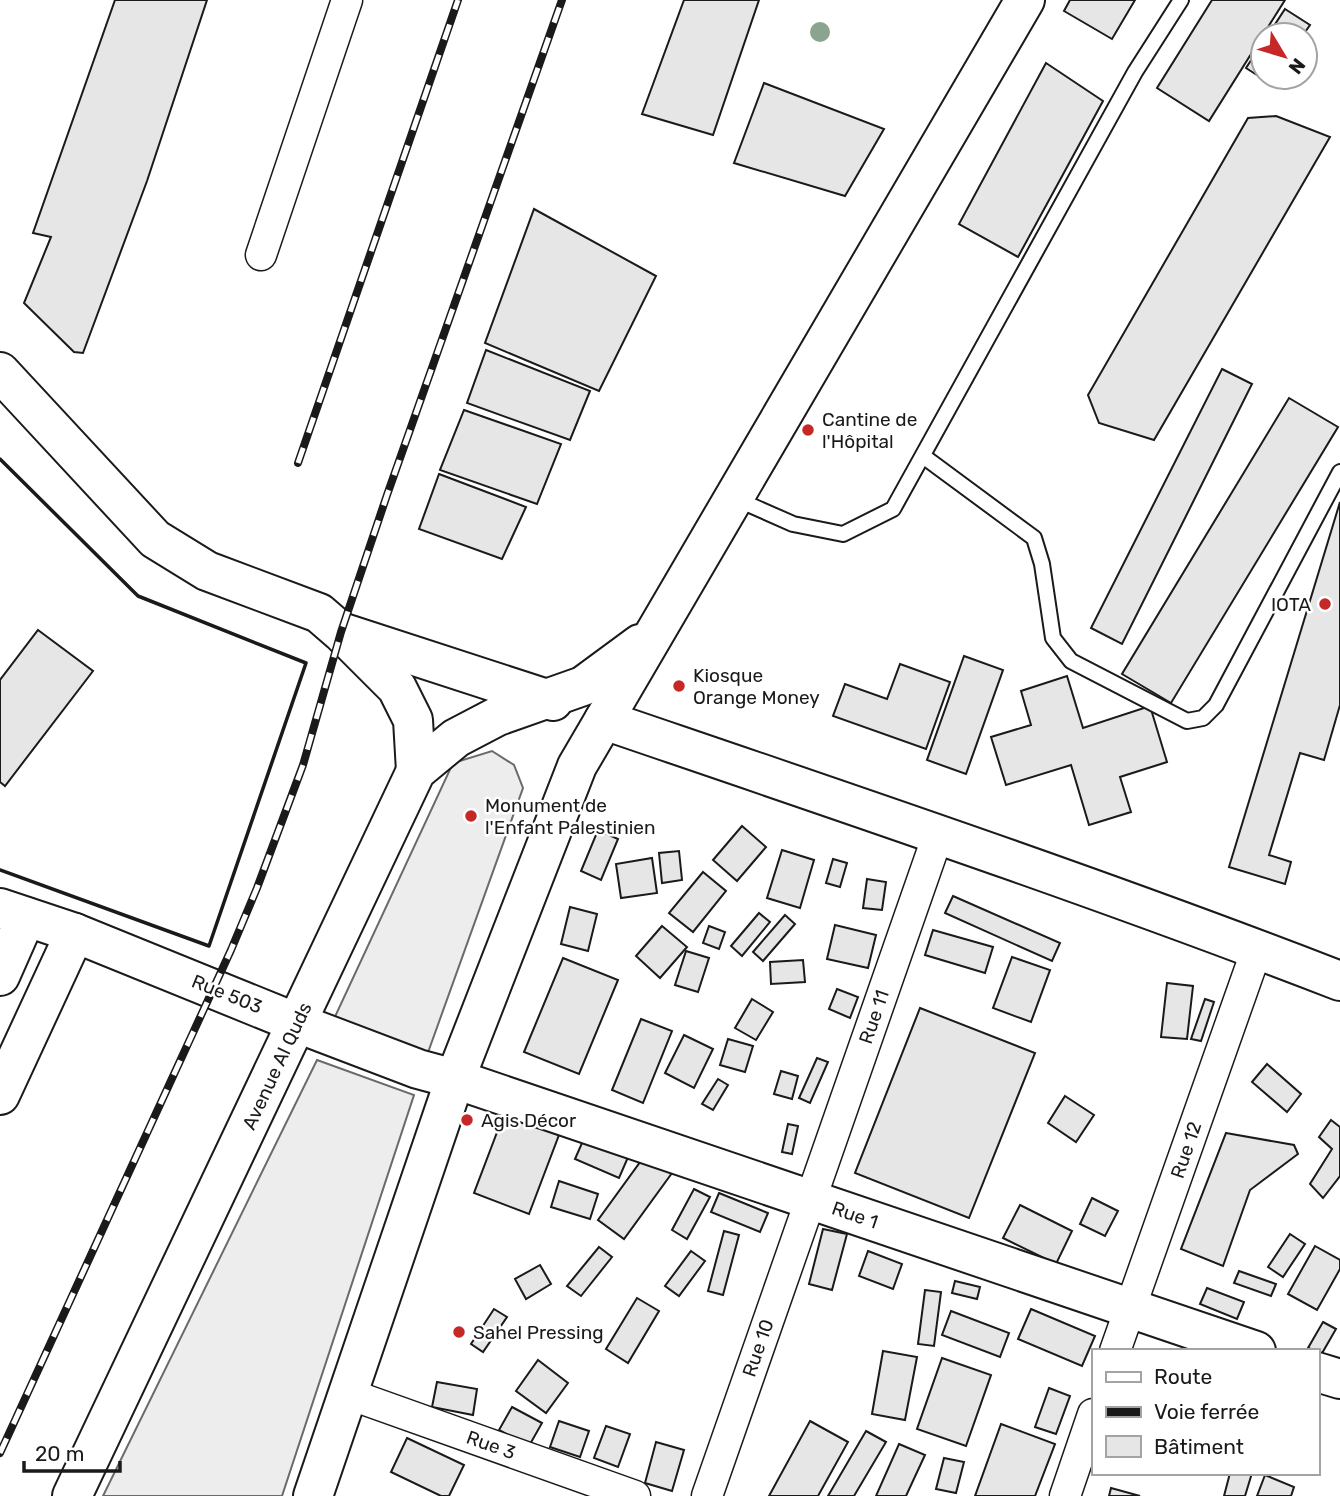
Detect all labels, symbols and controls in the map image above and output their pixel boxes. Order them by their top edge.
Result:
north arrow [1249,21,1319,91]
text: N [1284,54,1310,79]
place label: Cantine de l'Hôpital [822,408,917,453]
marker: Cantine de l'Hôpital [800,422,816,438]
place label: IOTA [1271,593,1311,616]
marker: IOTA [1317,596,1333,612]
place label: Kiosque Orange Money [693,664,820,709]
marker: Kiosque Orange Money [671,678,687,694]
place label: Monument de l'Enfant Palestinien [485,794,656,839]
marker: Monument de l'Enfant Palestinien [463,808,479,824]
street label: Rue 503 [188,969,266,1019]
street label: Rue 11 [854,987,894,1047]
street label: Avenue Al Quds [237,999,317,1133]
place label: Agis Décor [481,1109,577,1132]
marker: Agis Décor [459,1112,475,1128]
street label: Rue 12 [1166,1119,1206,1181]
street label: Rue 1 [829,1196,881,1234]
street label: Rue 10 [737,1316,779,1380]
place label: Sahel Pressing [473,1321,604,1344]
marker: Sahel Pressing [451,1324,467,1340]
legend [1092,1349,1319,1475]
text: Route [1154,1364,1212,1389]
text: Voie ferrée [1154,1399,1259,1424]
street label: Rue 3 [463,1426,519,1464]
scale bar [24,1430,121,1474]
text: Bâtiment [1154,1434,1244,1459]
text: 20 m [35,1441,84,1466]

